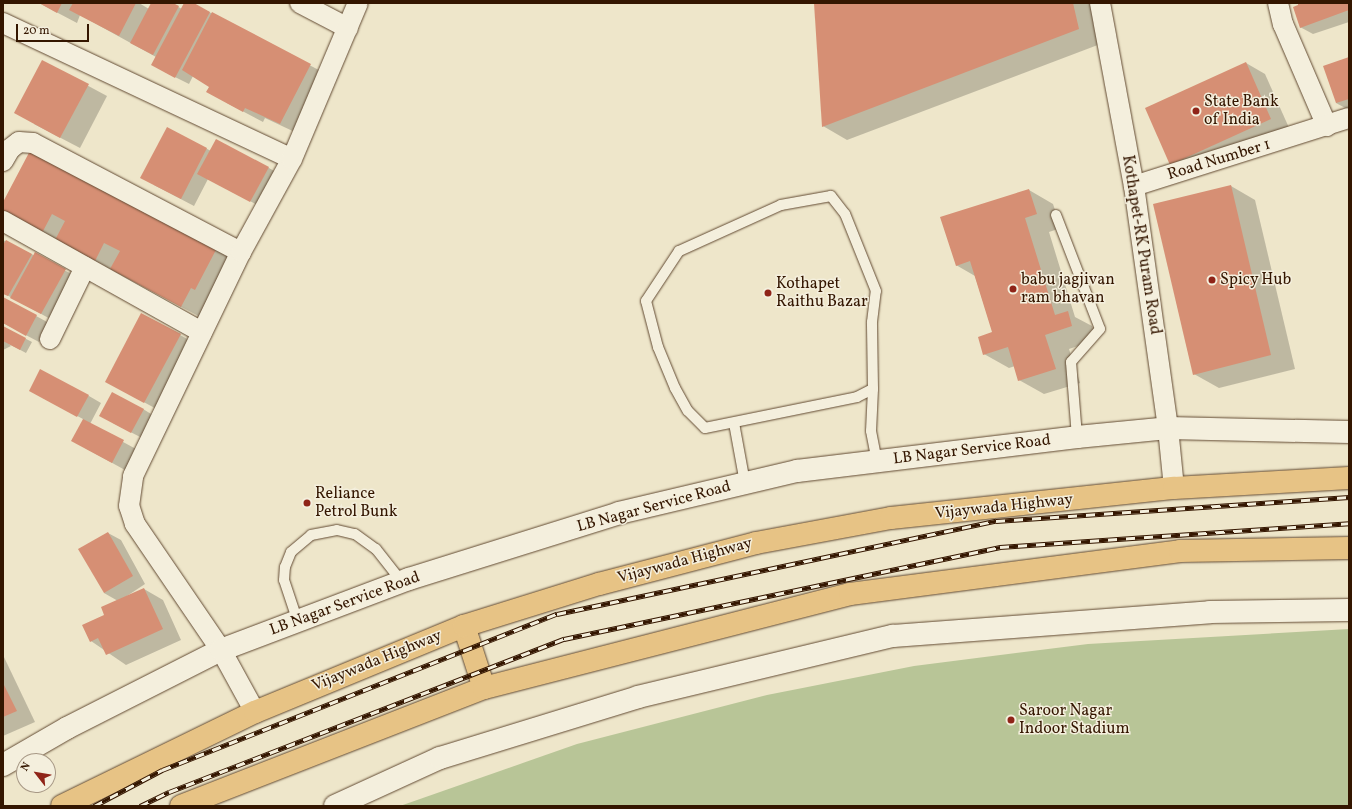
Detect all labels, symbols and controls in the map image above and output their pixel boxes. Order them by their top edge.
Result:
scale bar [18,16,91,42]
text: 20 m [23,23,50,39]
place label: State Bank of India [1204,92,1279,130]
marker: State Bank of India [1191,106,1201,116]
street label: Road Number 1 [1165,135,1273,185]
street label: Kothapet-RK Puram Road [1117,154,1165,336]
place label: babu jagjivan ram bhavan [1021,270,1115,308]
place label: Spicy Hub [1220,270,1292,290]
place label: Kothapet Raithu Bazar [776,274,868,312]
marker: Spicy Hub [1207,275,1217,285]
marker: babu jagjivan ram bhavan [1008,284,1018,294]
marker: Kothapet Raithu Bazar [763,288,773,298]
street label: LB Nagar Service Road [892,431,1052,469]
street label: LB Nagar Service Road [575,477,733,537]
place label: Reliance Petrol Bunk [315,484,397,522]
street label: Vijaywada Highway [934,490,1074,524]
marker: Reliance Petrol Bunk [302,498,312,508]
street label: Vijaywada Highway [616,534,754,588]
street label: LB Nagar Service Road [267,568,423,640]
street label: Vijaywada Highway [309,626,445,696]
place label: Saroor Nagar Indoor Stadium [1019,701,1130,739]
marker: Saroor Nagar Indoor Stadium [1006,715,1016,725]
north arrow [16,753,56,793]
text: N [18,760,35,774]

